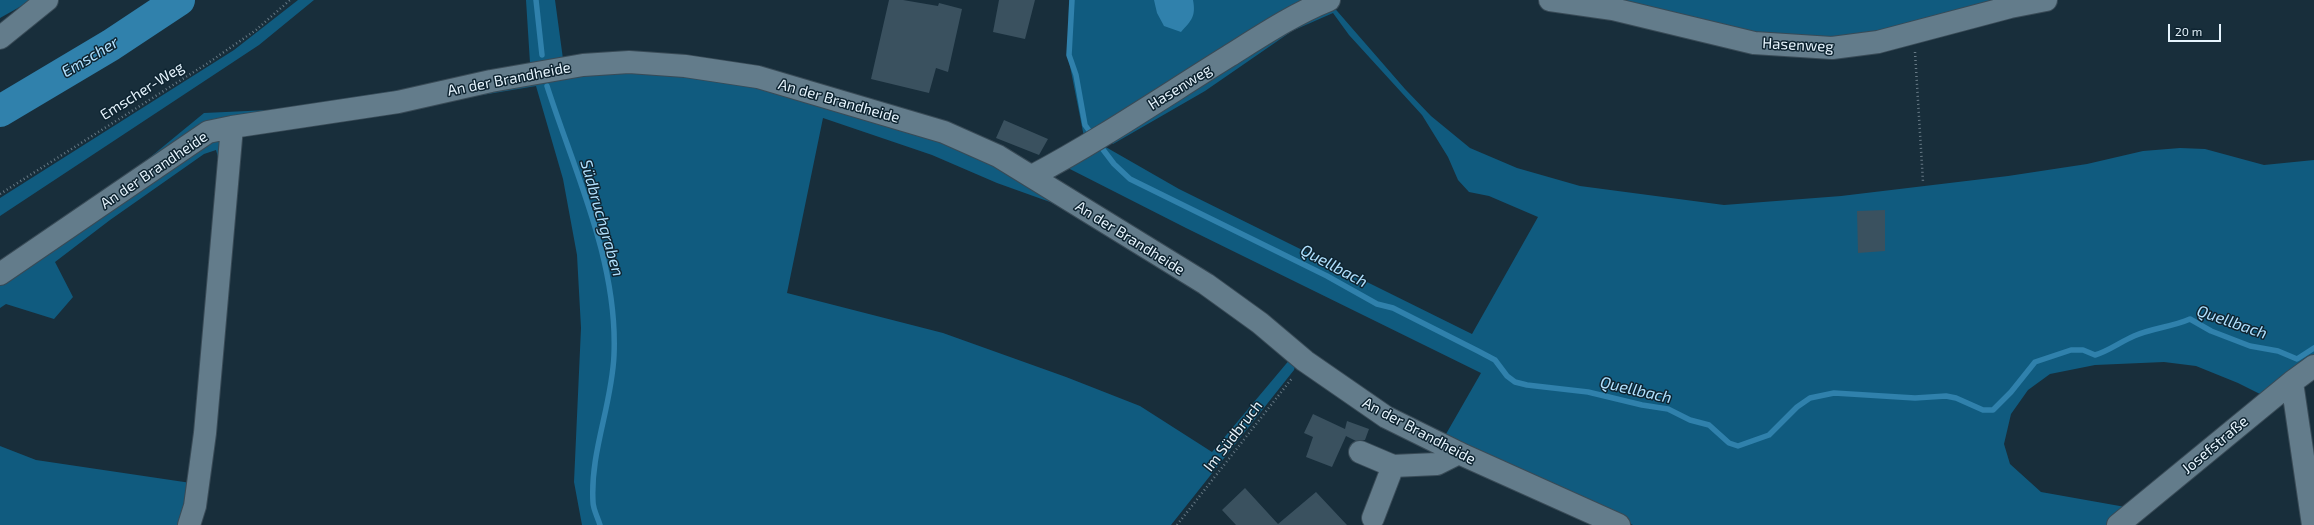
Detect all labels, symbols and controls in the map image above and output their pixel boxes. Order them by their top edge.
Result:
scale bar [2170,16,2223,42]
text: 20 m [2175,24,2202,38]
water label: Emscher [58,33,122,81]
street label: Hasenweg [1762,34,1834,56]
street label: Emscher-Weg [97,58,187,124]
street label: An der Brandheide [446,58,572,100]
street label: Hasenweg [1145,60,1215,114]
street label: An der Brandheide [776,75,902,127]
street label: An der Brandheide [97,127,211,213]
water label: Südbruchgraben [576,158,628,278]
street label: An der Brandheide [1072,197,1188,279]
water label: Quellbach [1297,240,1371,292]
water label: Quellbach [2194,301,2270,343]
water label: Quellbach [1598,372,1674,408]
street label: An der Brandheide [1359,394,1479,468]
street label: Im Südbruch [1200,397,1266,475]
street label: Josefstraße [2178,412,2252,478]

